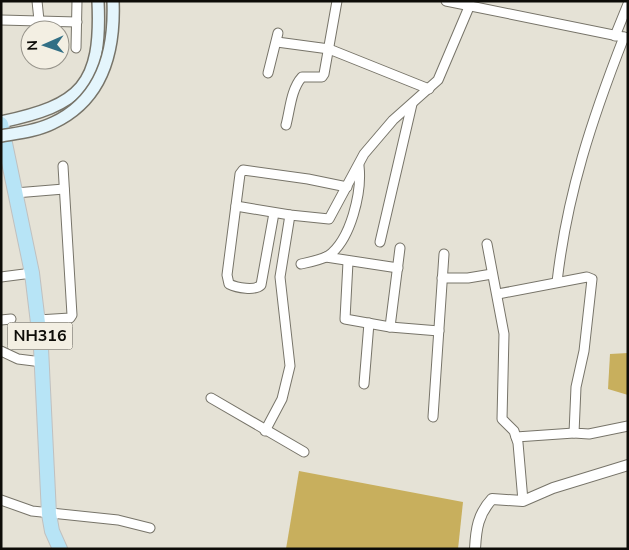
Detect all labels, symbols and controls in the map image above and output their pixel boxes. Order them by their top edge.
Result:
north arrow [20,20,70,70]
text: N [23,40,42,51]
road number: NH316 [8,322,72,350]

